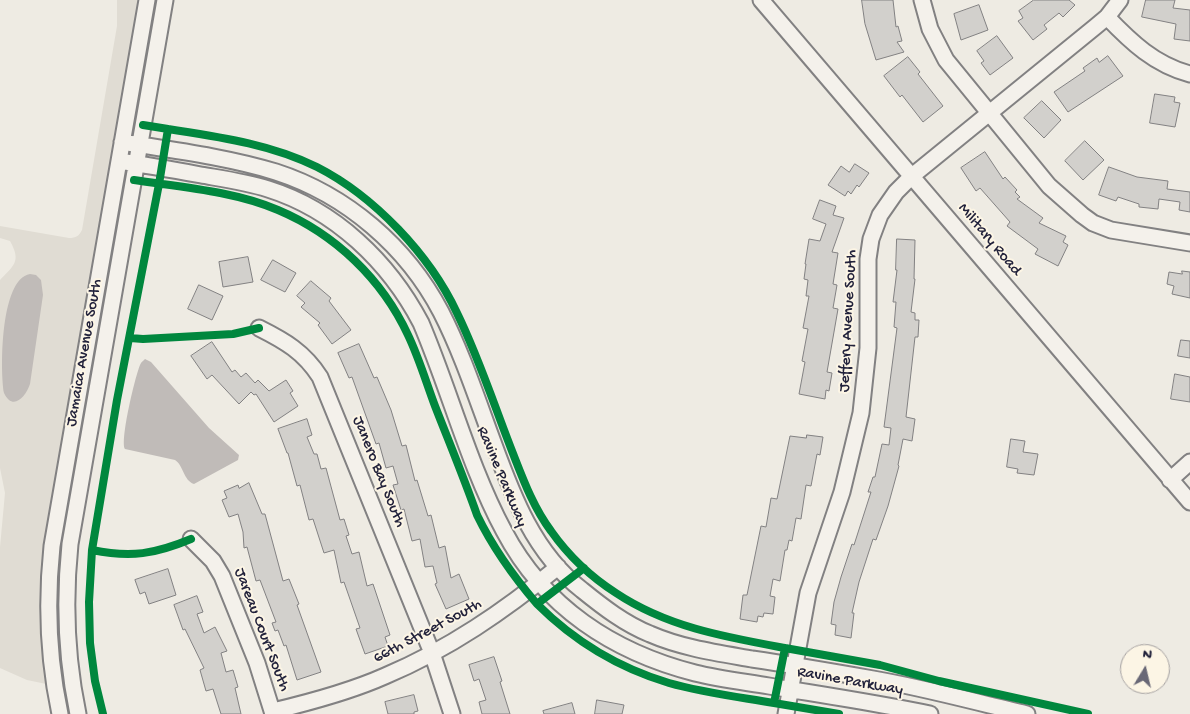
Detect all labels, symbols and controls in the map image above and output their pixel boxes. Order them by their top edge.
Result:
street label: Military Road [953,200,1025,280]
street label: Jeffery Avenue South [836,249,862,393]
street label: Jamaica Avenue South [63,278,107,428]
street label: Janero Bay South [347,414,409,530]
street label: Ravine Parkway [471,424,531,530]
street label: Jareau Court South [229,566,293,694]
street label: 66th Street South [371,595,485,669]
north arrow [1120,644,1170,694]
text: N [1141,646,1153,664]
street label: Ravine Parkway [796,663,904,701]

